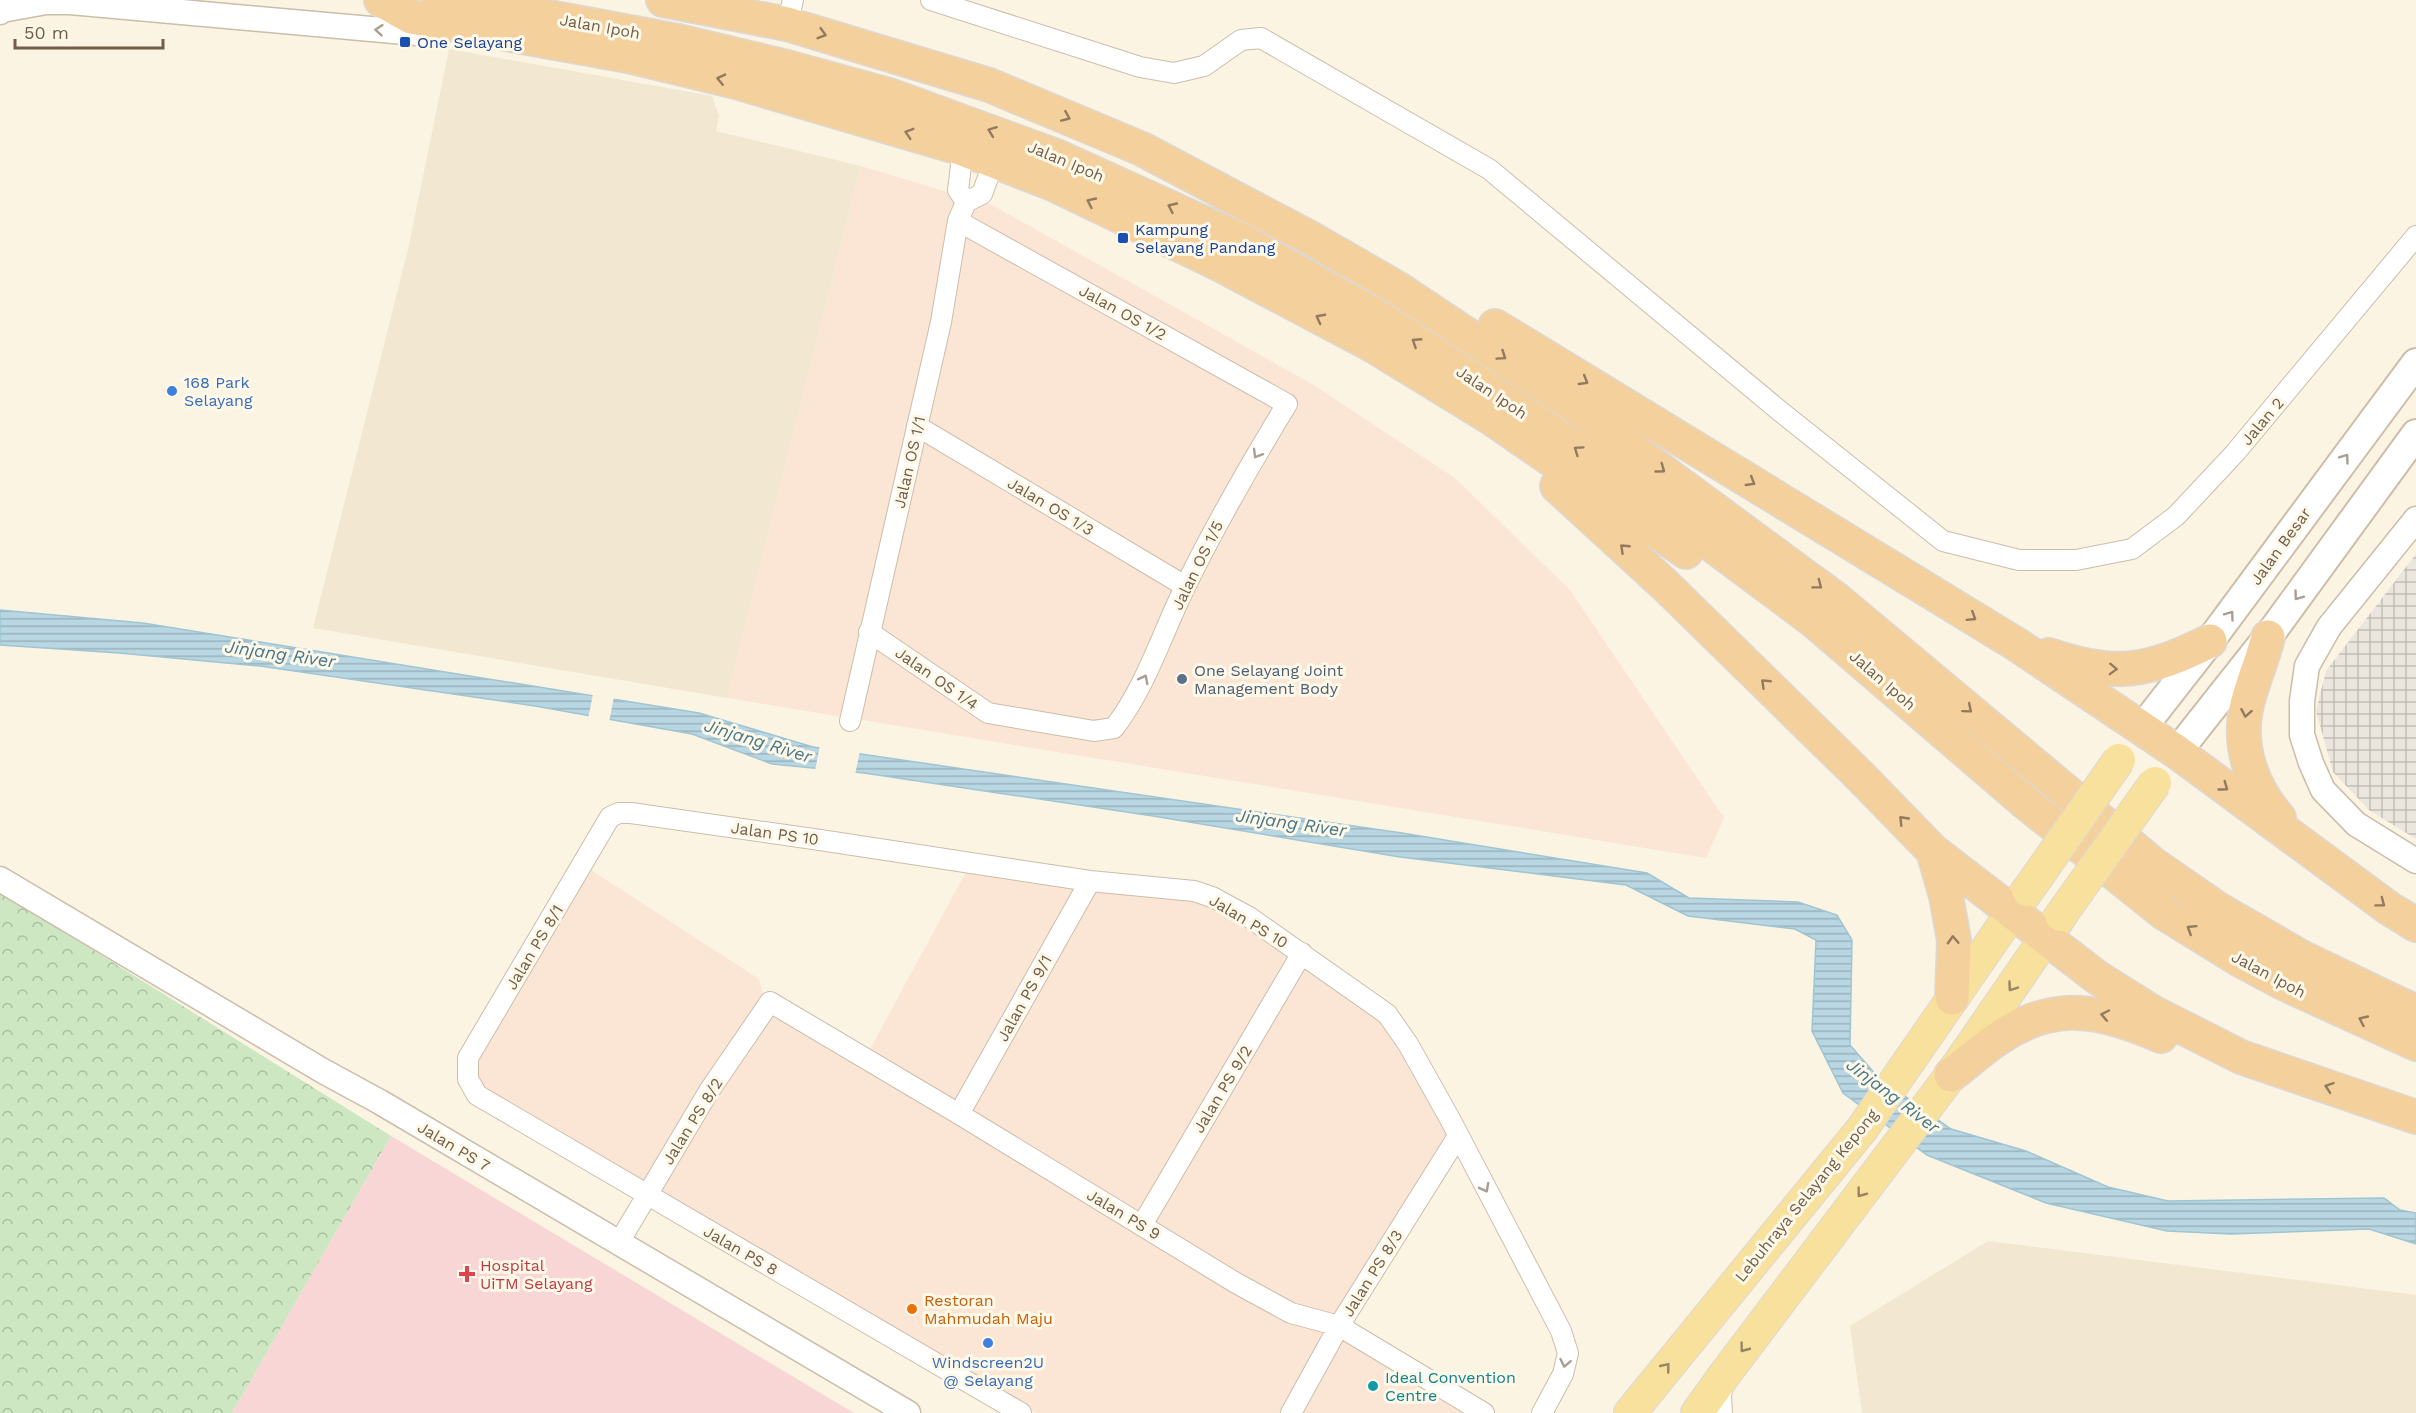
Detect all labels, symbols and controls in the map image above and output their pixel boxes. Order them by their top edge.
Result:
street label: Jalan Ipoh [558,10,642,43]
scale bar [15,12,164,50]
text: 50 m [24,22,69,43]
one-way arrow [374,24,384,37]
one-way arrow [816,27,827,39]
place label: One Selayang [417,33,522,52]
marker: One Selayang [398,35,412,49]
one-way arrow [717,73,727,86]
one-way arrow [1060,110,1071,122]
one-way arrow [987,126,998,138]
one-way arrow [904,127,915,140]
street label: Jalan Ipoh [1025,137,1107,186]
one-way arrow [1086,197,1097,209]
one-way arrow [1167,203,1178,215]
place label: Kampung Selayang Pandang [1135,220,1276,257]
marker: Kampung Selayang Pandang [1116,231,1130,245]
street label: Jalan OS 1/2 [1076,281,1170,344]
one-way arrow [1316,314,1326,325]
one-way arrow [1412,337,1422,349]
one-way arrow [1495,349,1506,360]
street label: Jalan Ipoh [1453,362,1531,423]
place label: 168 Park Selayang [184,373,253,410]
one-way arrow [1578,373,1588,385]
marker: 168 Park Selayang [165,384,179,398]
street label: Jalan 2 [2237,394,2288,449]
street label: Jalan OS 1/1 [890,414,929,510]
one-way arrow [1574,446,1585,457]
one-way arrow [1252,448,1264,458]
one-way arrow [2338,454,2349,465]
one-way arrow [1654,462,1665,473]
street label: Jalan OS 1/3 [1004,473,1097,540]
one-way arrow [1745,474,1755,486]
street label: Jalan Besar [2246,504,2315,589]
street label: Jalan OS 1/5 [1168,517,1227,613]
one-way arrow [1621,544,1632,555]
one-way arrow [1811,578,1822,589]
one-way arrow [2294,589,2305,600]
one-way arrow [1966,609,1976,621]
one-way arrow [2222,611,2233,622]
water label: Jinjang River [223,635,338,672]
street label: Jalan OS 1/4 [892,643,982,714]
street label: Jalan Ipoh [1846,647,1920,714]
place label: One Selayang Joint Management Body [1194,661,1344,698]
one-way arrow [2108,663,2117,675]
marker: One Selayang Joint Management Body [1175,672,1189,686]
one-way arrow [1137,674,1149,685]
one-way arrow [1761,679,1771,690]
one-way arrow [1961,702,1972,713]
one-way arrow [2240,708,2253,718]
water label: Jinjang River [702,714,815,767]
one-way arrow [2218,780,2229,791]
water label: Jinjang River [1234,804,1349,841]
one-way arrow [1899,817,1910,827]
street label: Jalan PS 10 [730,818,820,849]
street label: Jalan PS 10 [1206,890,1292,952]
one-way arrow [2375,896,2386,907]
street label: Jalan PS 8/1 [502,901,567,993]
one-way arrow [2187,924,2197,936]
one-way arrow [1947,935,1960,944]
street label: Jalan Ipoh [2228,947,2309,1002]
street label: Jalan PS 9/1 [993,952,1056,1045]
one-way arrow [2008,980,2019,991]
one-way arrow [2101,1009,2111,1022]
one-way arrow [2358,1015,2369,1027]
street label: Jalan PS 9/2 [1189,1042,1256,1136]
water label: Jinjang River [1843,1054,1945,1138]
street label: Jalan PS 8/2 [658,1074,727,1168]
one-way arrow [2324,1082,2335,1095]
street label: Lebuhraya Selayang Kepong [1731,1105,1882,1285]
street label: Jalan PS 7 [414,1117,493,1175]
one-way arrow [1478,1181,1489,1192]
street label: Jalan PS 9 [1083,1185,1164,1244]
one-way arrow [1858,1186,1869,1197]
street label: Jalan PS 8 [700,1222,781,1279]
street label: Jalan PS 8/3 [1338,1226,1407,1320]
place label: Hospital UiTM Selayang [480,1256,593,1293]
marker: Hospital UiTM Selayang [458,1265,476,1283]
place label: Restoran Mahmudah Maju [924,1291,1053,1328]
marker: Restoran Mahmudah Maju [905,1302,919,1316]
marker: Windscreen2U @ Selayang [981,1336,995,1350]
one-way arrow [1740,1342,1751,1353]
place label: Windscreen2U @ Selayang [932,1353,1044,1390]
one-way arrow [1559,1357,1572,1367]
one-way arrow [1659,1363,1670,1374]
place label: Ideal Convention Centre [1385,1368,1516,1405]
marker: Ideal Convention Centre [1366,1379,1380,1393]

